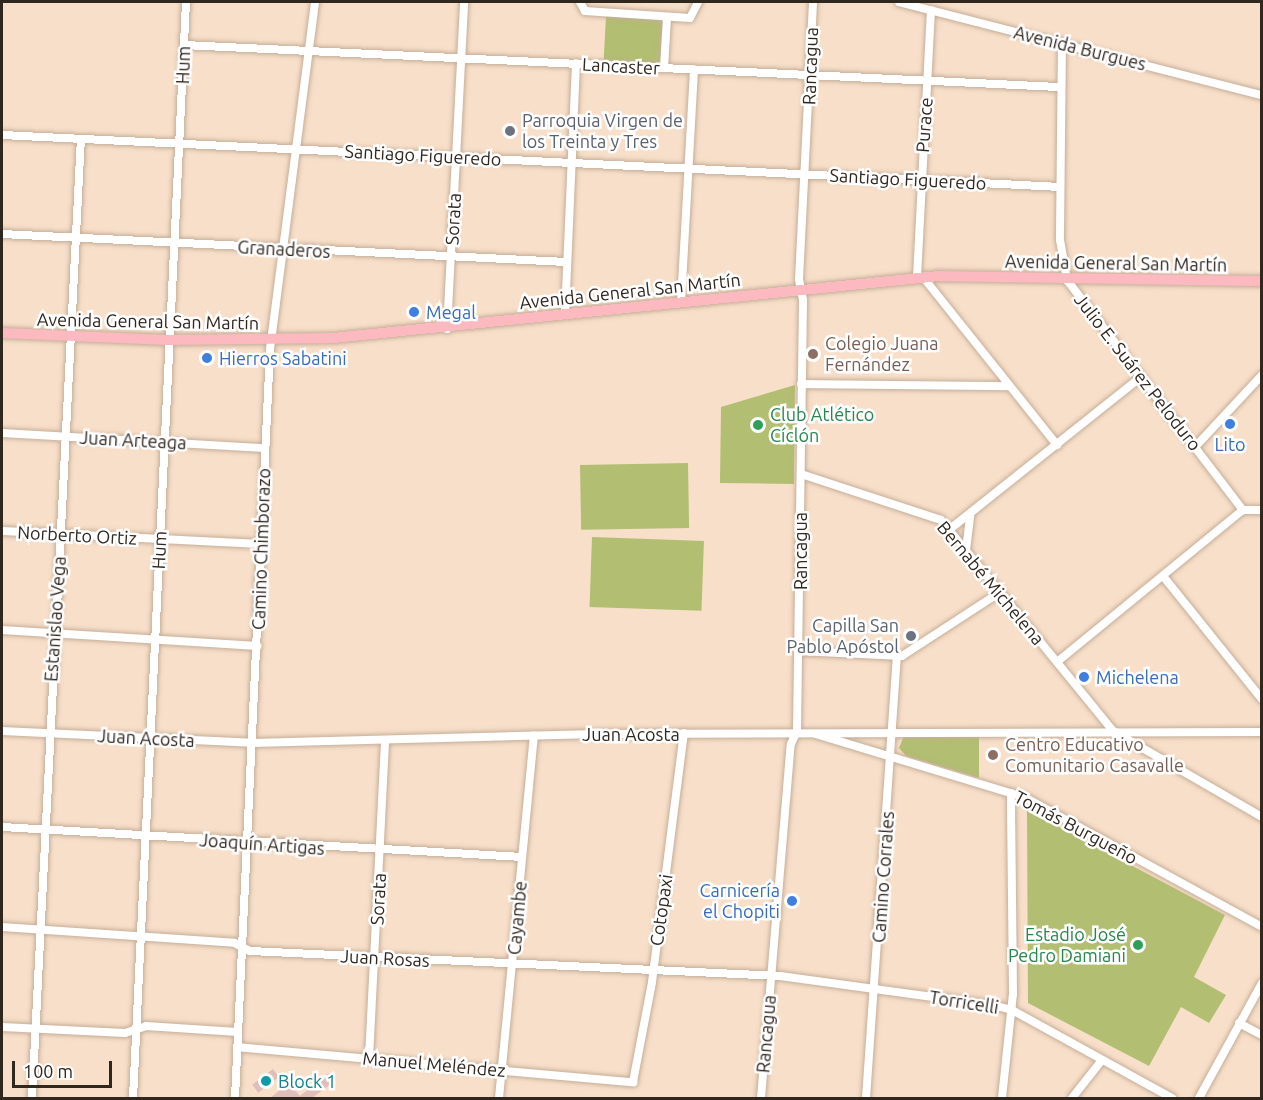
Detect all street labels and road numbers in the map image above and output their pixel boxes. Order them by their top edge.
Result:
street label: Avenida Burgues [1012,21,1148,75]
street label: Rancagua [798,27,822,105]
street label: Hum [172,45,194,85]
street label: Lancaster [582,53,660,79]
street label: Purace [911,97,937,153]
street label: Santiago Figueredo [344,140,502,170]
street label: Santiago Figueredo [829,164,987,194]
street label: Sorata [441,192,465,246]
street label: Granaderos [237,236,331,262]
street label: Avenida General San Martín [1005,250,1227,276]
street label: Avenida General San Martín [518,269,742,313]
street label: Julio E. Suárez Peloduro [1070,289,1206,455]
street label: Avenida General San Martín [37,308,259,334]
street label: Juan Arteaga [79,426,187,454]
street label: Camino Chimborazo [247,468,275,630]
street label: Rancagua [789,512,811,590]
street label: Bernabé Michelena [933,517,1049,649]
street label: Norberto Ortiz [17,521,137,549]
street label: Hum [147,530,171,570]
street label: Estanislao Vega [40,556,70,682]
street label: Juan Acosta [582,723,680,745]
street label: Juan Acosta [97,725,195,751]
street label: Tomás Burgueño [1011,785,1141,869]
street label: Camino Corrales [868,810,898,944]
street label: Joaquín Artigas [199,829,325,859]
street label: Sorata [366,872,390,926]
street label: Cotopaxi [645,873,677,947]
street label: Cayambe [503,880,531,956]
street label: Juan Rosas [340,945,430,971]
street label: Torricelli [928,986,1000,1018]
street label: Rancagua [752,994,780,1074]
street label: Manuel Meléndez [362,1047,506,1081]

